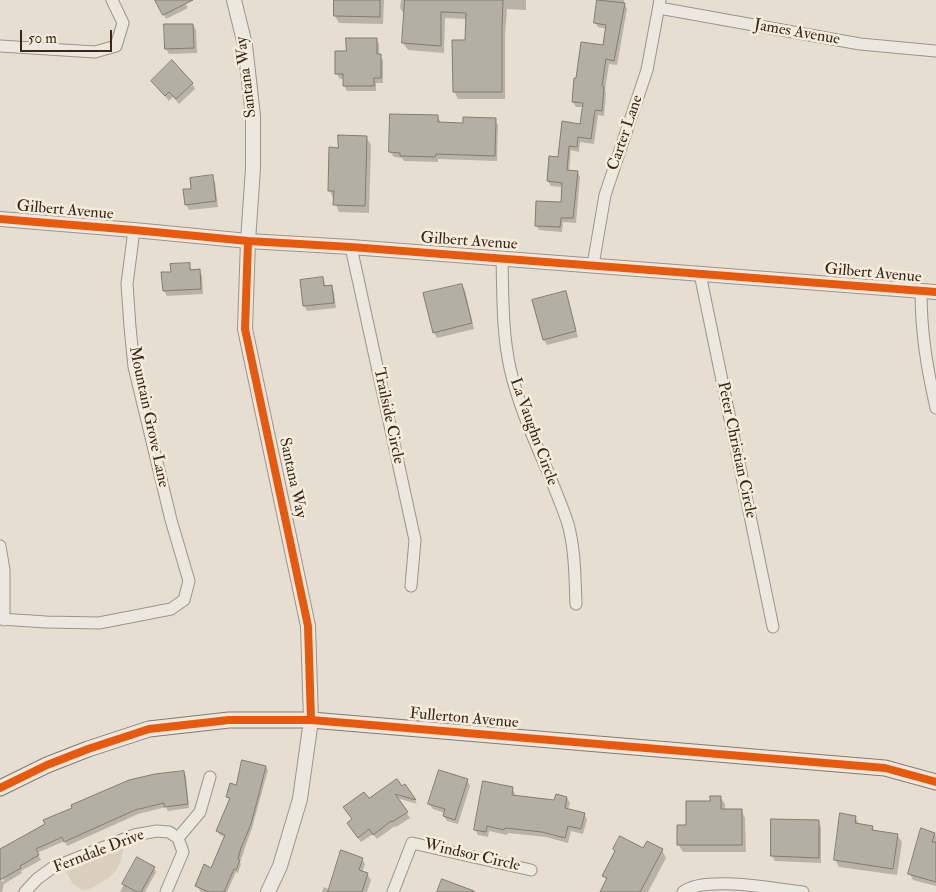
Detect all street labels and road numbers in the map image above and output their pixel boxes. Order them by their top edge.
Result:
street label: James Avenue [753,16,841,50]
street label: Santana Way [232,35,262,119]
street label: Carter Lane [604,93,648,173]
street label: Gilbert Avenue [16,197,114,225]
street label: Gilbert Avenue [420,229,518,255]
street label: Gilbert Avenue [824,260,922,288]
street label: Mountain Grove Lane [124,345,172,489]
street label: Trailside Circle [368,366,408,466]
street label: La Vaughn Circle [505,376,561,488]
street label: Peter Christian Circle [712,380,760,520]
street label: Santana Way [274,436,310,520]
street label: Fullerton Avenue [409,705,519,733]
street label: Ferndale Drive [51,826,147,878]
street label: Windsor Circle [422,836,522,876]

